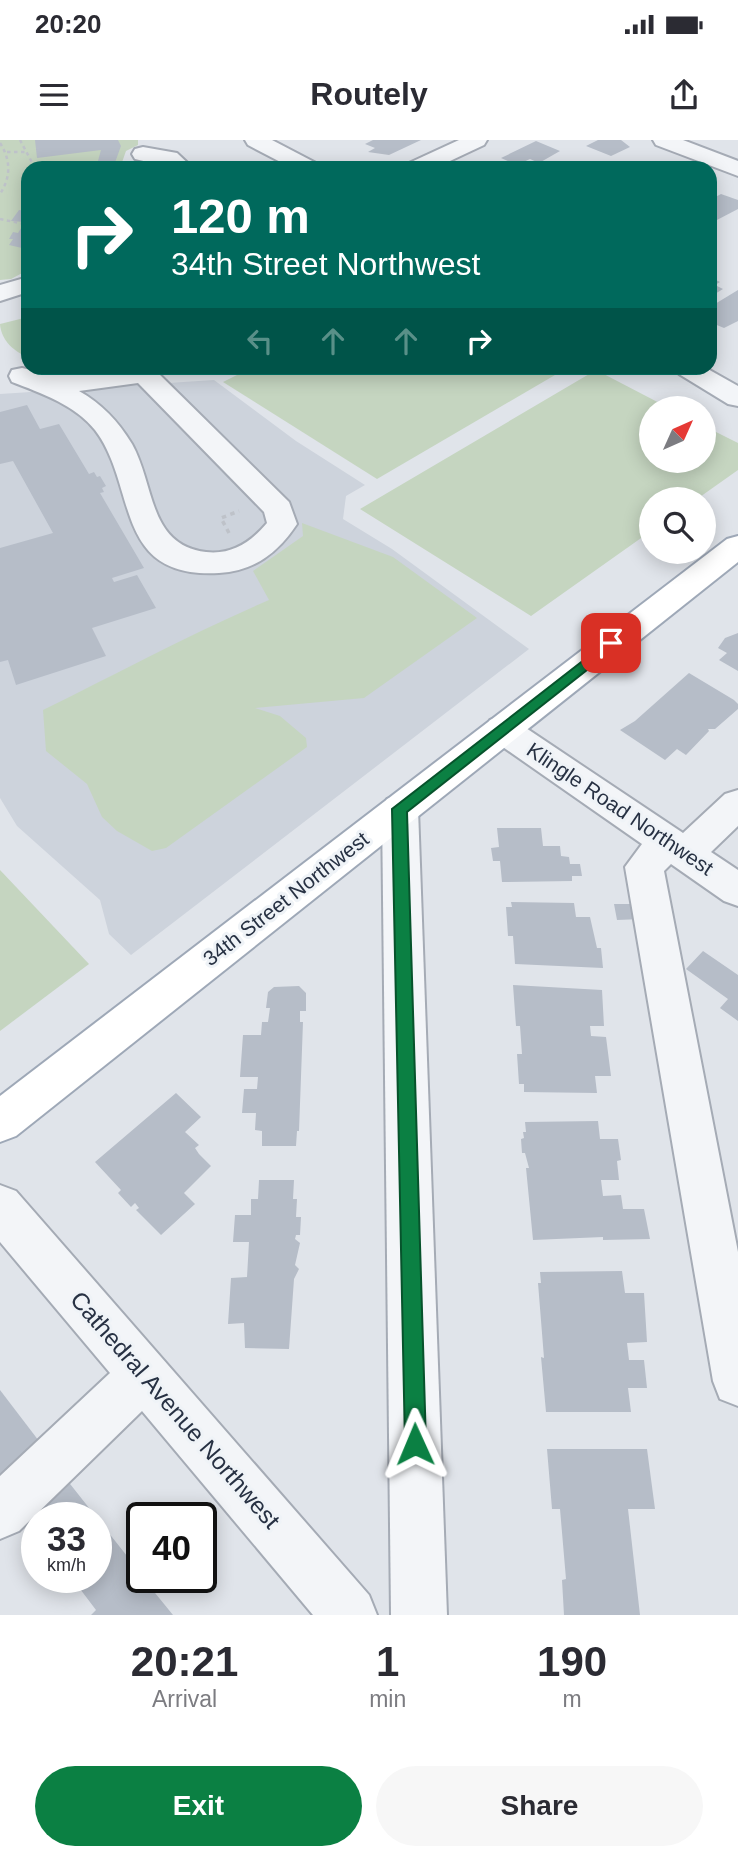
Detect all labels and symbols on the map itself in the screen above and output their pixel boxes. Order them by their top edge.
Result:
north arrow [639,396,716,472]
pin [581,613,641,673]
street label: Klingle Road Northwest [523,738,718,880]
street label: 34th Street Northwest [199,827,373,970]
street label: Cathedral Avenue Northwest [65,1286,286,1534]
position arrow [378,1407,452,1481]
speed limit sign: 40 [126,1502,217,1593]

